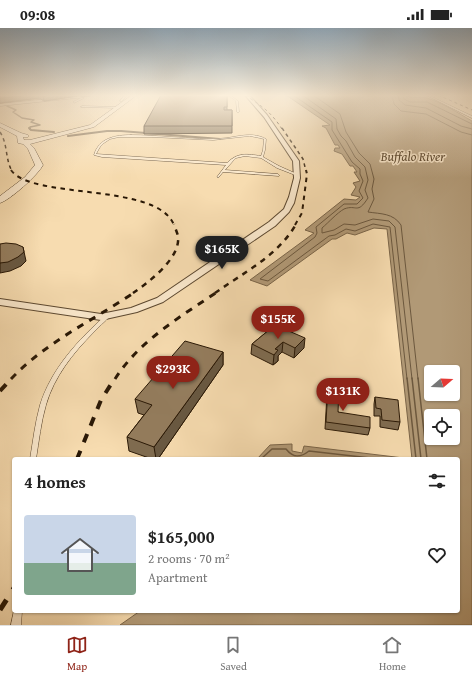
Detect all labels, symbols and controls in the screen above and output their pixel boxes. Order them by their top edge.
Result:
text: 09:08 [20,4,55,25]
water label: Buffalo River [380,147,446,166]
pin: $165K [194,236,250,270]
text: $165K [204,239,240,258]
pin: $155K [250,306,306,340]
text: $155K [260,309,296,328]
pin: $293K [145,356,201,390]
text: $293K [155,359,191,378]
north arrow [424,365,460,401]
map controls [424,365,460,445]
pin: $131K [315,378,371,412]
text: $131K [325,381,361,400]
button: locate [424,409,460,445]
text: 4 homes [24,469,86,494]
icon: filters [426,470,448,492]
text: $165,000 [148,524,214,549]
icon: home [56,531,104,579]
icon: heart [426,544,448,566]
text: 2 rooms · 70 m² [148,549,230,568]
text: Apartment [148,568,208,587]
tab: Map [66,634,88,674]
tab: Saved [220,634,247,674]
tab: Home [379,634,406,674]

